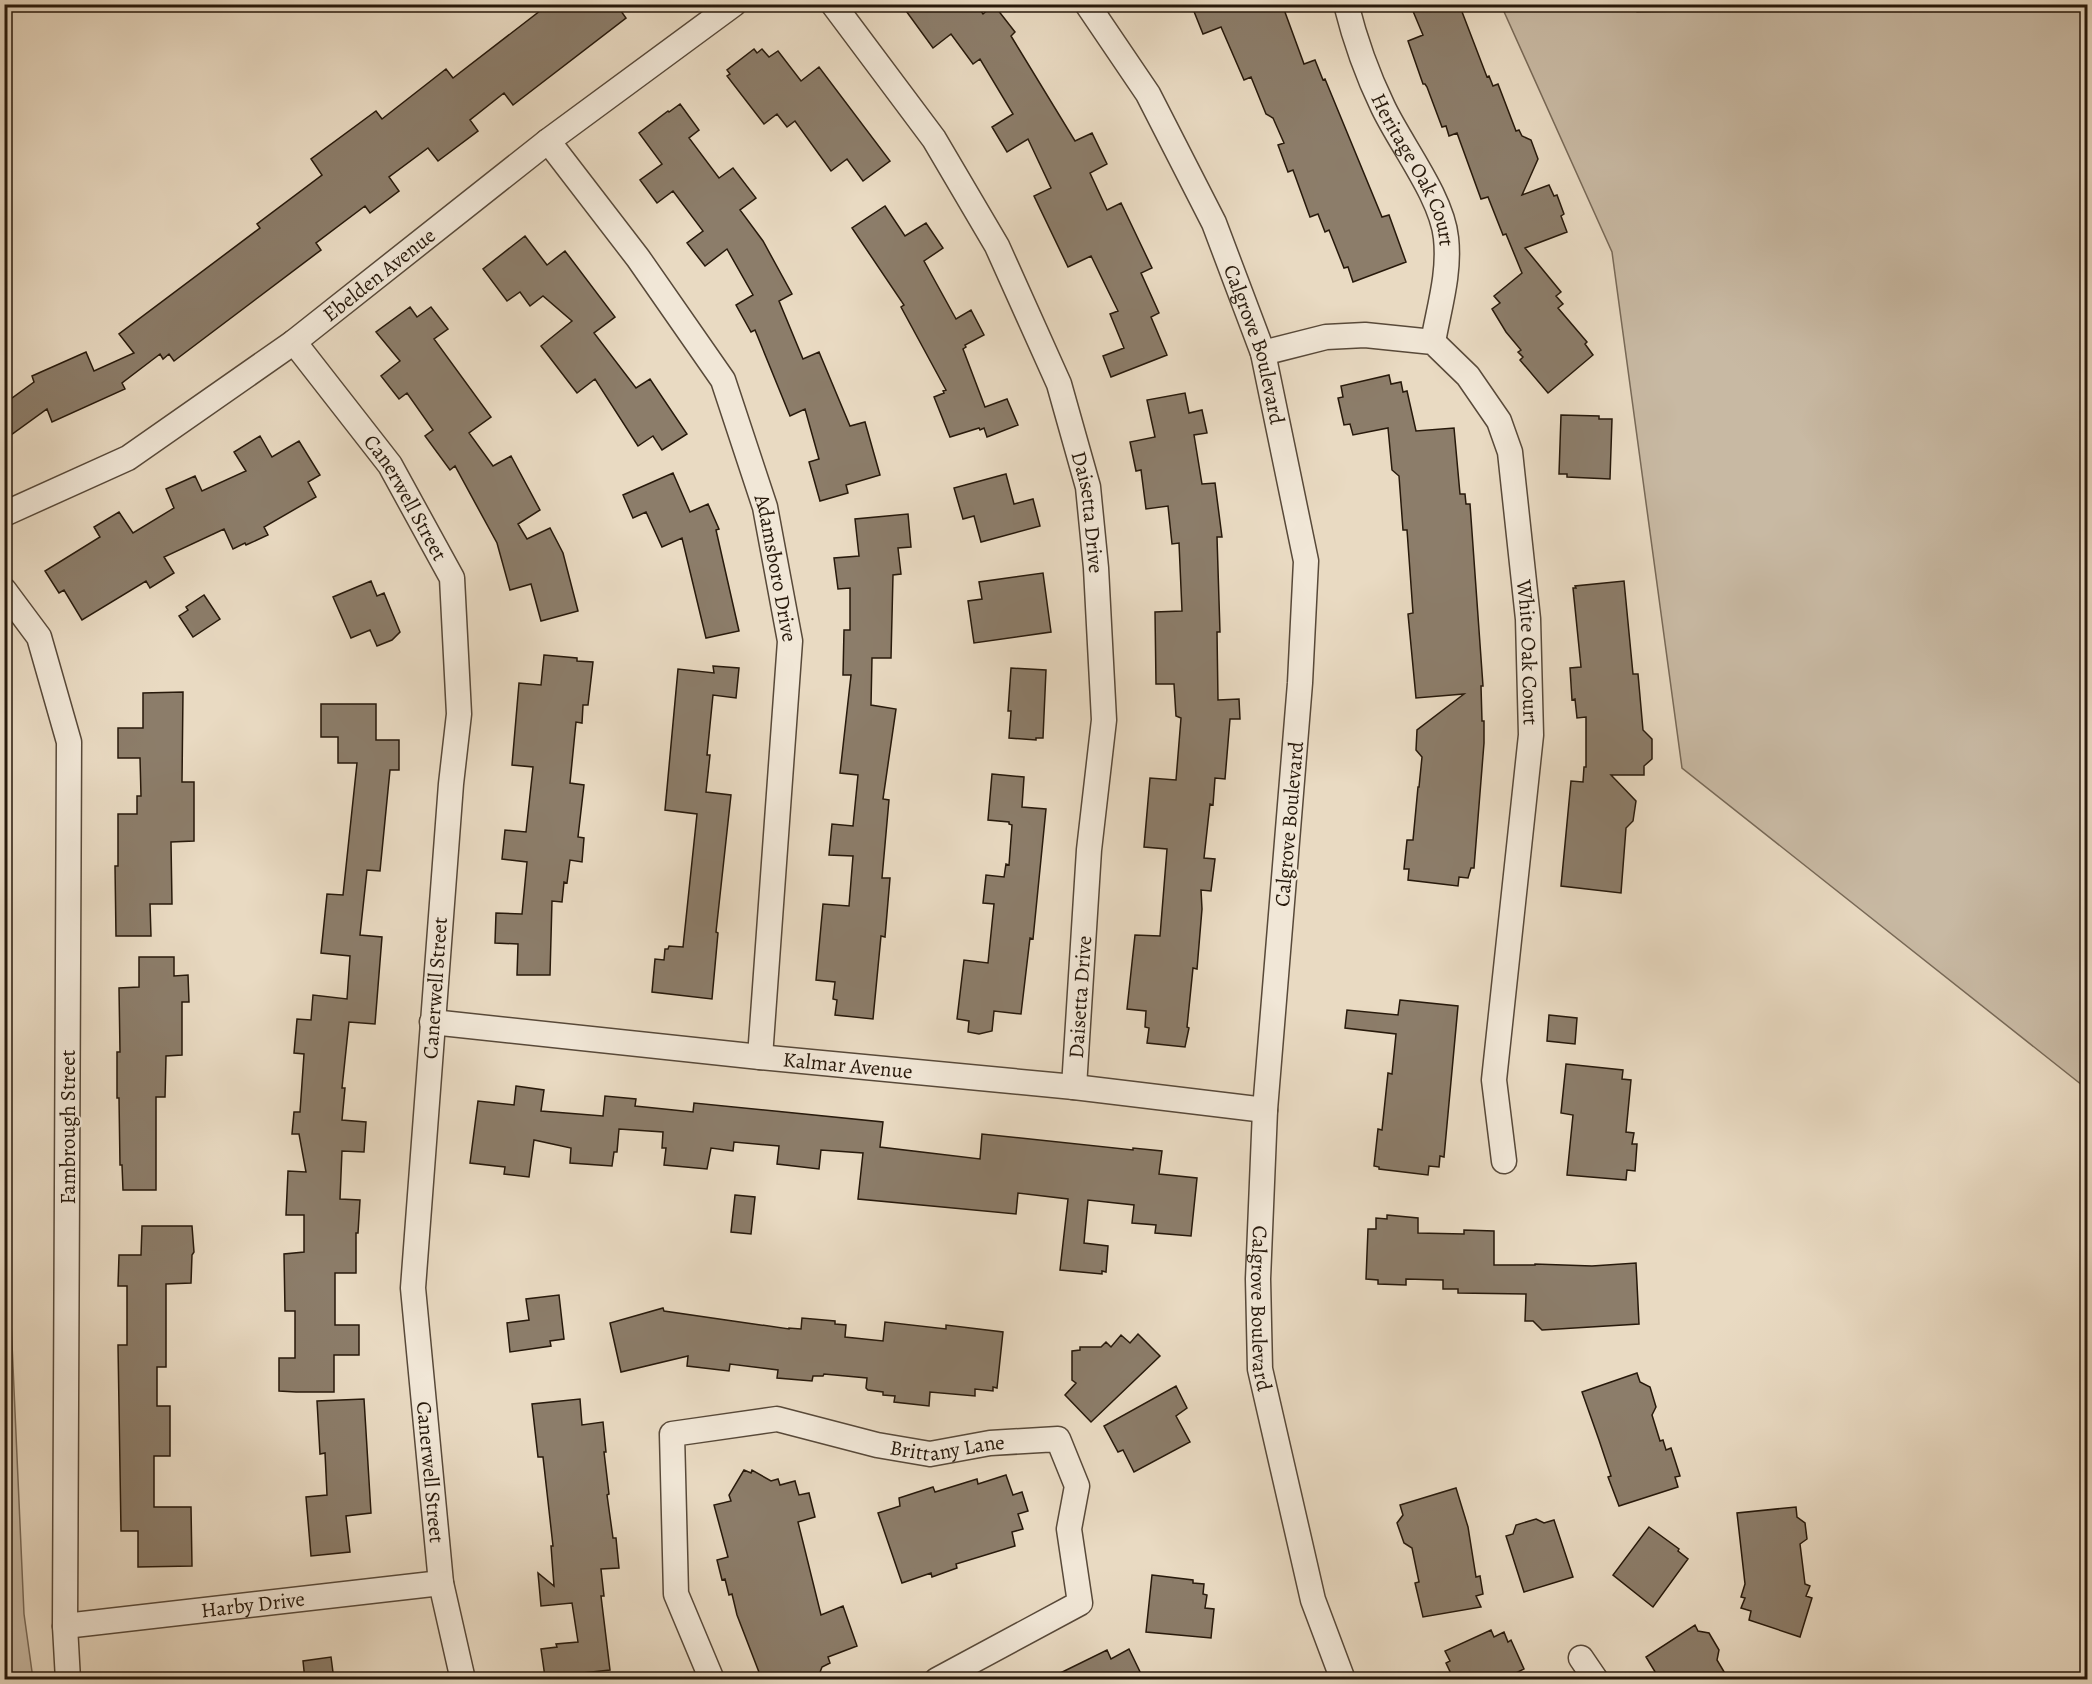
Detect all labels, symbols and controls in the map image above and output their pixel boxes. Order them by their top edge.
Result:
street label: Heritage Oak Court [1364,89,1461,247]
street label: Ebelden Avenue [317,221,441,328]
street label: Calgrove Boulevard [1217,261,1292,427]
street label: Canerwell Street [357,429,454,566]
street label: Daisetta Drive [1065,448,1110,574]
street label: Adamsboro Drive [747,489,804,644]
street label: White Oak Court [1510,577,1545,725]
street label: Calgrove Boulevard [1268,740,1310,908]
street label: Canerwell Street [416,916,454,1060]
street label: Daisetta Drive [1062,935,1098,1059]
street label: Kalmar Avenue [782,1045,914,1086]
street label: Fambrough Street [54,1049,82,1204]
street label: Calgrove Boulevard [1244,1225,1279,1394]
street label: Canerwell Street [410,1400,451,1544]
street label: Brittany Lane [888,1428,1005,1468]
street label: Harby Drive [199,1585,306,1624]

